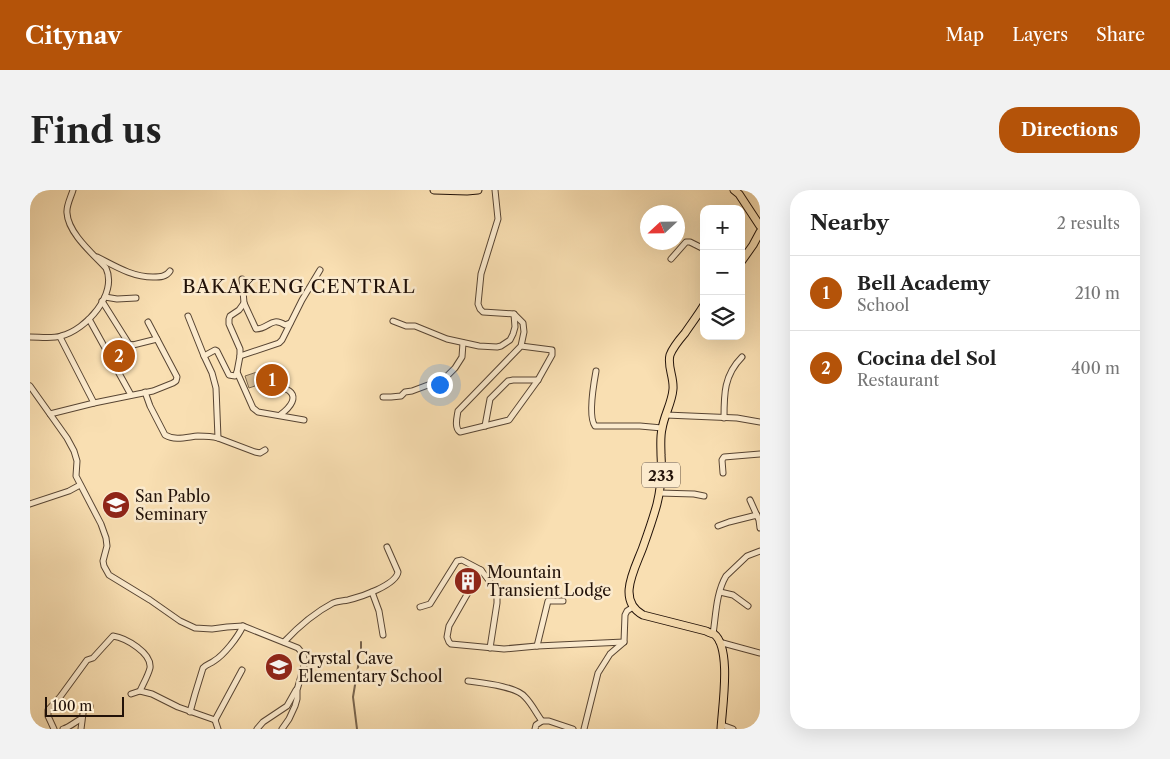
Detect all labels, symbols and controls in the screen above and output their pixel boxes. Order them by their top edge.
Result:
text: Citynav [25,21,122,50]
text: Map [946,24,984,46]
text: Layers [1012,24,1068,46]
text: Share [1096,24,1145,46]
button: Directions [999,107,1140,153]
text: Find us [30,109,162,152]
north arrow [640,205,685,250]
map controls [700,205,745,340]
button: + [700,205,745,250]
text: Nearby [810,210,889,235]
text: 2 results [1057,213,1120,233]
button: − [700,250,745,295]
text: Bell Academy [857,272,990,295]
district label: BAKAKENG CENTRAL [182,275,416,298]
text: 1 [822,283,830,303]
text: 210 m [1075,283,1120,303]
button: layers [700,295,745,340]
text: School [857,295,909,315]
pin: 2 [103,337,135,375]
text: Cocina del Sol [857,347,997,370]
text: 2 [821,358,831,378]
text: 400 m [1071,358,1120,378]
pin: 1 [256,361,288,399]
text: Restaurant [857,370,939,390]
your location [427,372,453,398]
road number: 233 [642,462,680,488]
place label: San Pablo Seminary [135,486,210,524]
school or university icon: San Pablo Seminary [101,490,131,520]
place label: Mountain Transient Lodge [487,562,611,600]
building icon: Mountain Transient Lodge [453,566,483,596]
place label: Crystal Cave Elementary School [298,648,443,686]
school or university icon: Crystal Cave Elementary School [264,652,294,682]
scale bar [45,694,124,717]
text: 100 m [52,697,92,715]

